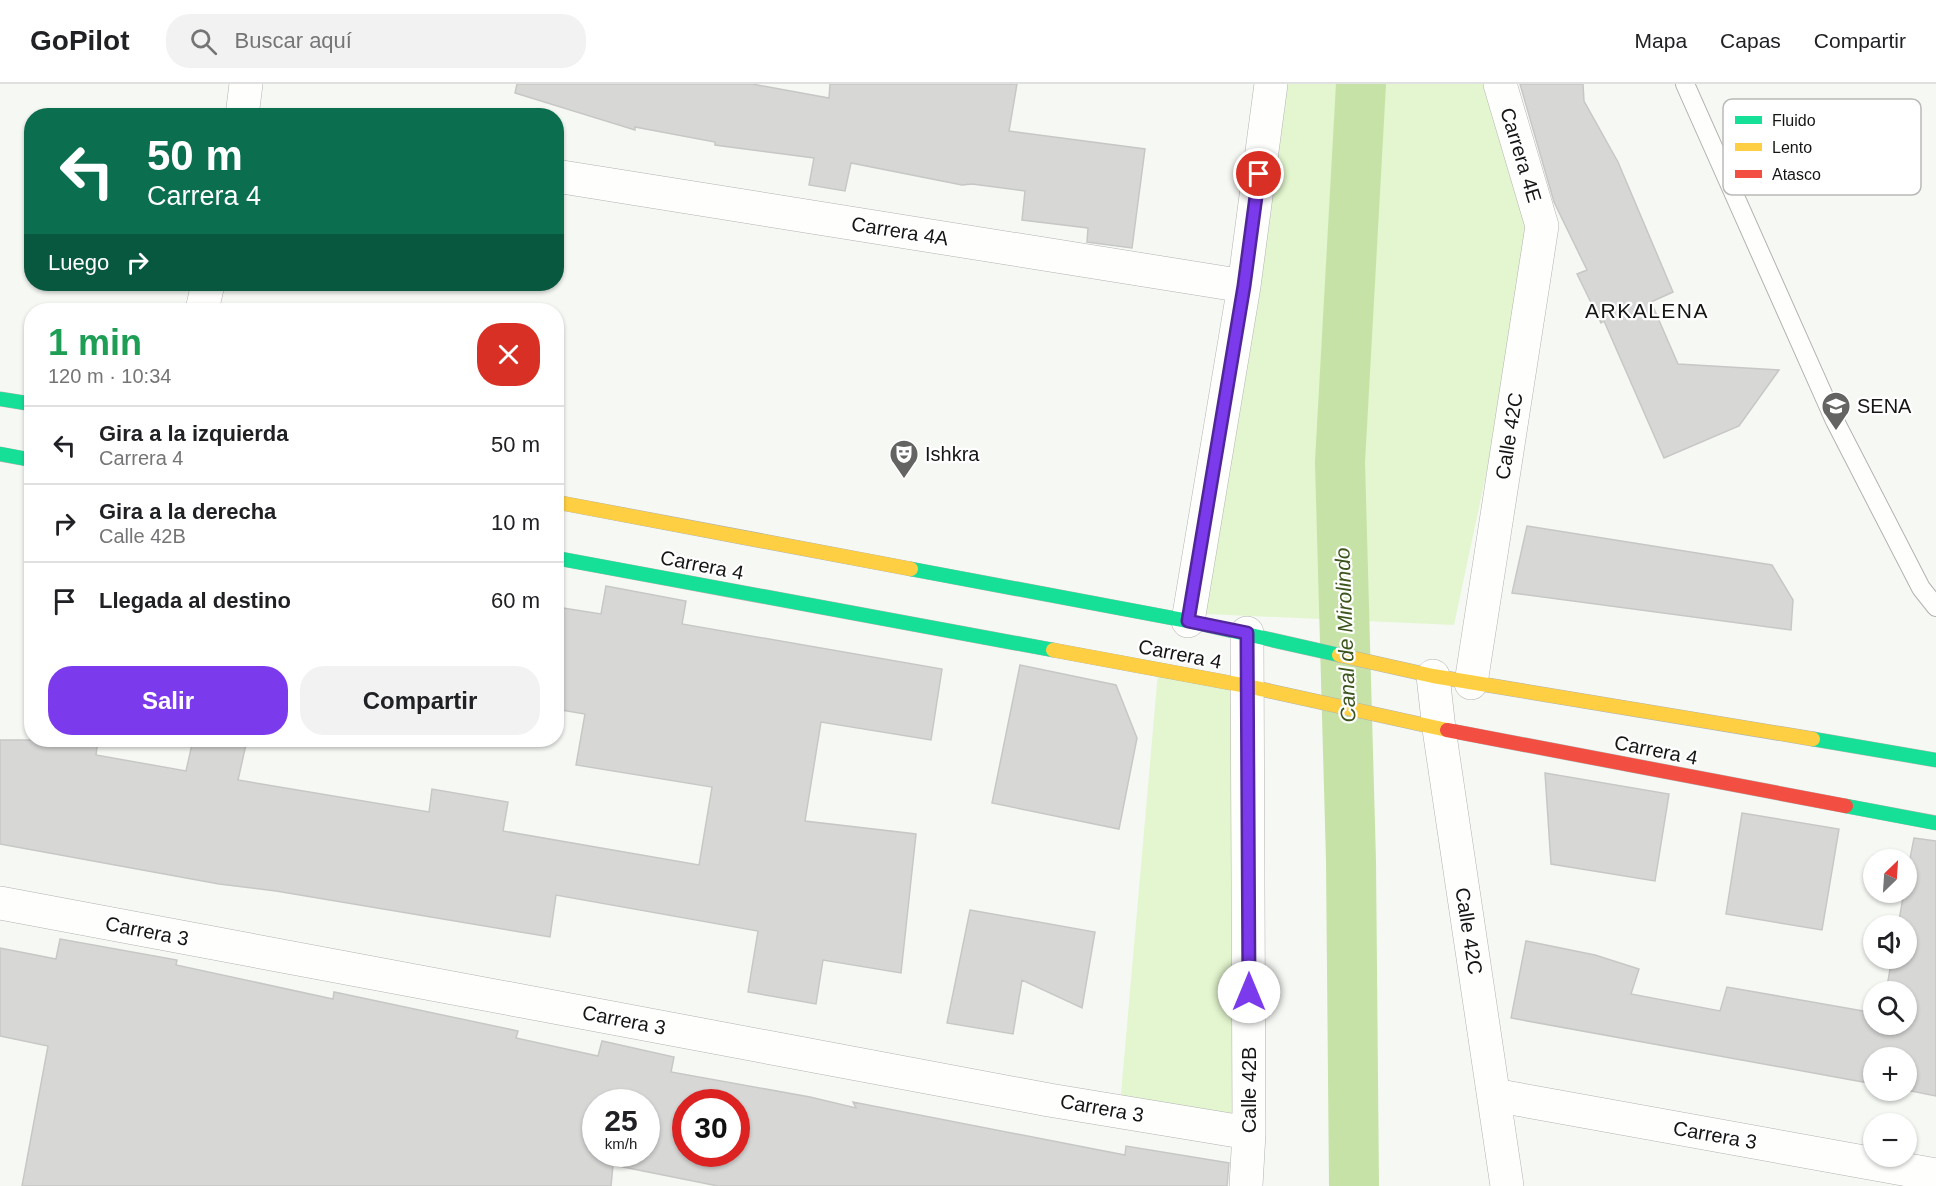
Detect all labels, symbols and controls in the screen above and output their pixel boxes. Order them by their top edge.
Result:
search box [166,14,586,68]
text: GoPilot [30,25,130,56]
icon: search [187,25,220,58]
text: Buscar aquí [235,28,352,53]
text: Mapa [1635,29,1687,52]
text: Capas [1720,29,1781,52]
text: Compartir [1814,29,1906,52]
legend [1723,99,1921,195]
street label: Carrera 4E [1496,105,1546,205]
text: Fluido [1772,112,1816,129]
icon: left [48,132,126,210]
text: 50 m [147,132,243,179]
text: Lento [1772,139,1812,156]
pin [1233,148,1284,199]
icon: arrive [1242,157,1275,190]
text: Atasco [1772,166,1821,183]
text: Carrera 4 [147,181,261,211]
street label: Carrera 4A [850,212,951,250]
icon: right [121,246,154,279]
text: Luego [48,250,109,275]
district label: ARKALENA [1585,299,1709,322]
text: 1 min [48,322,142,363]
button: close [477,323,540,386]
text: 120 m · 10:34 [48,365,171,387]
school or university icon: SENA [1820,390,1852,432]
street label: Calle 42C [1491,391,1527,481]
place label: SENA [1857,395,1912,417]
text: Gira a la izquierda [99,421,289,446]
icon: left [48,429,81,462]
text: 50 m [491,432,540,457]
theatre icon: Ishkra [888,438,920,480]
place label: Ishkra [925,443,980,465]
text: Carrera 4 [99,447,183,469]
text: Gira a la derecha [99,499,276,524]
icon: right [48,507,81,540]
text: 10 m [491,510,540,535]
text: Calle 42B [99,525,186,547]
street label: Carrera 4 [658,546,746,584]
water label: Canal de Mirolindo [1330,547,1360,723]
icon: arrive [48,585,81,618]
text: Llegada al destino [99,588,291,613]
text: 60 m [491,588,540,613]
street label: Carrera 4 [1136,635,1224,673]
button: Salir [48,666,288,735]
button: Compartir [300,666,540,735]
street label: Carrera 4 [1612,731,1700,769]
north arrow [1863,849,1917,903]
map controls [1863,849,1917,1167]
street label: Calle 42C [1451,886,1487,976]
street label: Carrera 3 [103,912,191,950]
button: sound [1863,915,1917,969]
position arrow [1217,960,1281,1024]
button: search [1863,981,1917,1035]
street label: Carrera 3 [580,1001,668,1039]
street label: Calle 42B [1238,1047,1260,1133]
button: + [1863,1047,1917,1101]
speed limit sign: 30 [672,1089,750,1167]
street label: Carrera 3 [1058,1090,1146,1126]
text: 25 [604,1104,638,1137]
button: − [1863,1113,1917,1167]
street label: Carrera 3 [1671,1117,1759,1153]
text: km/h [605,1135,637,1152]

